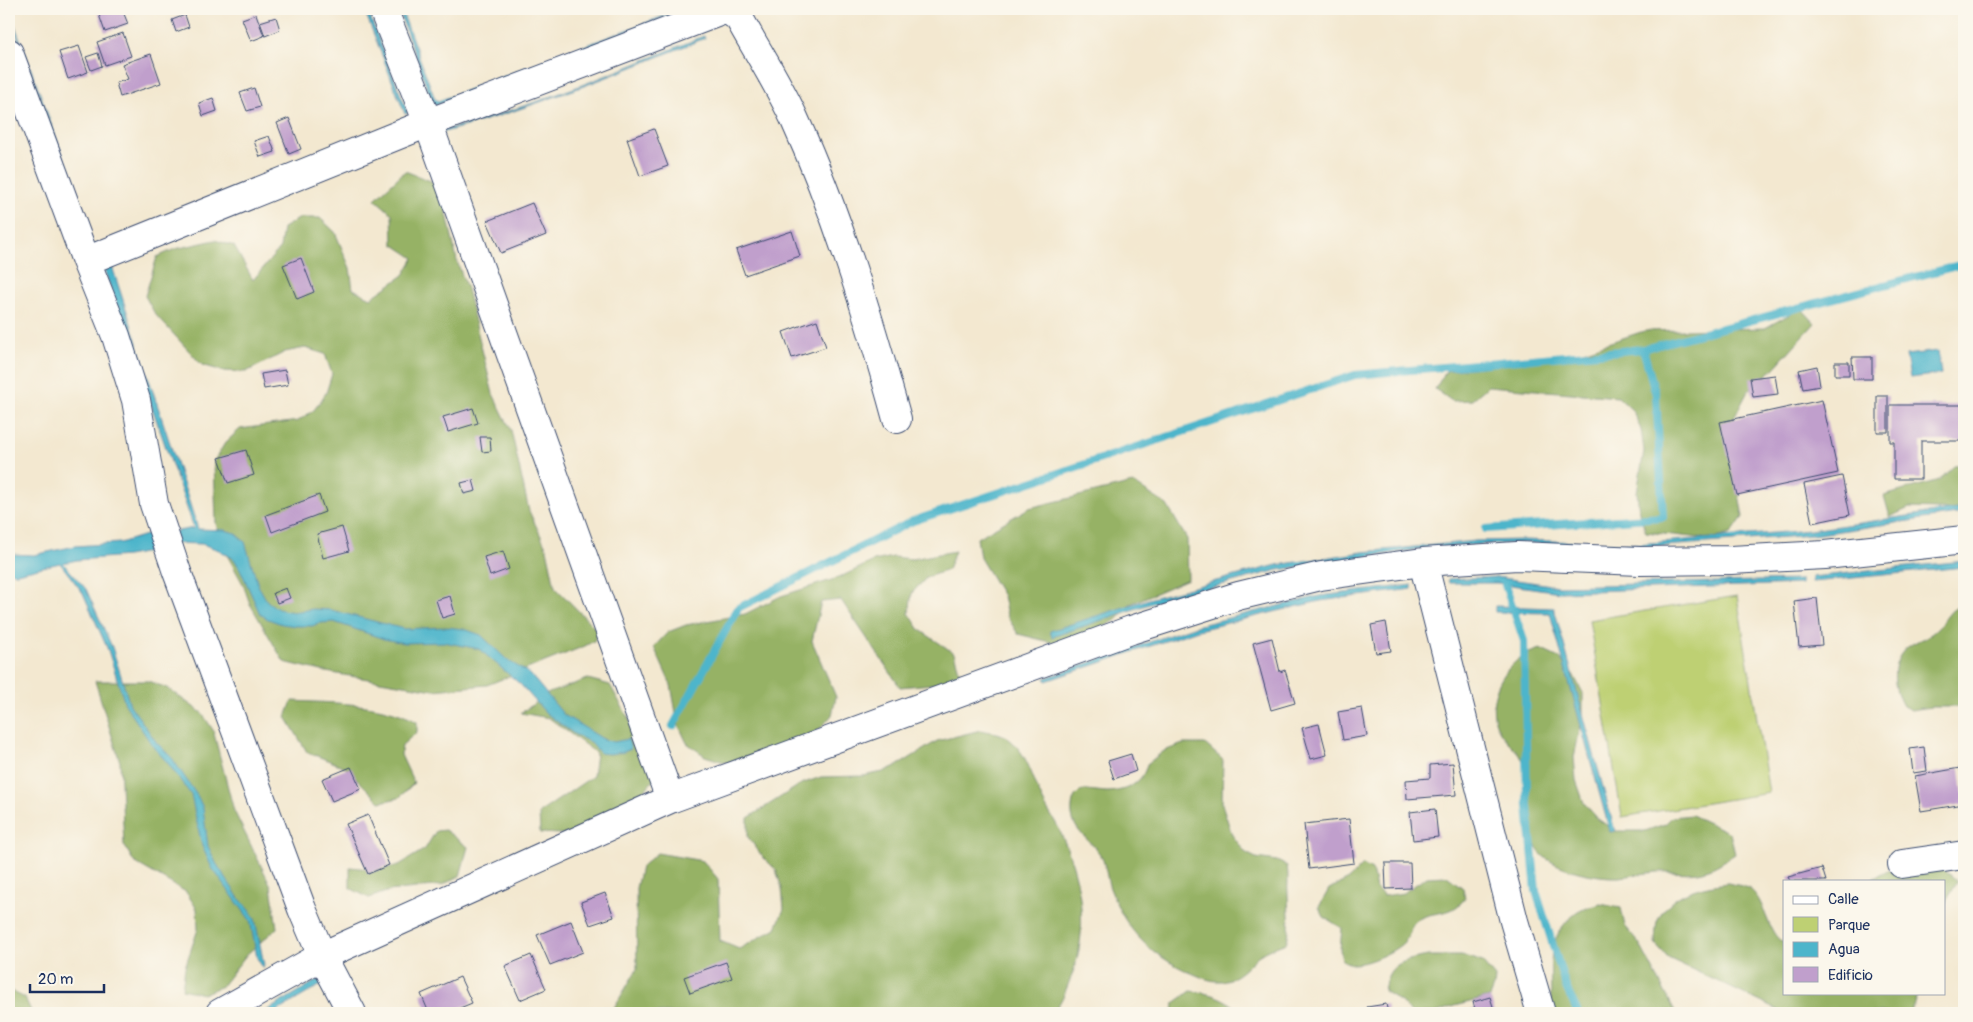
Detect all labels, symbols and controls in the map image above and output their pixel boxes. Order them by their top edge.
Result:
legend [1783,880,1946,994]
text: Calle [1828,890,1859,909]
text: Parque [1828,916,1871,935]
text: Agua [1828,940,1860,959]
scale bar [30,962,104,994]
text: Edificio [1828,966,1873,985]
text: 20 m [38,970,73,989]

